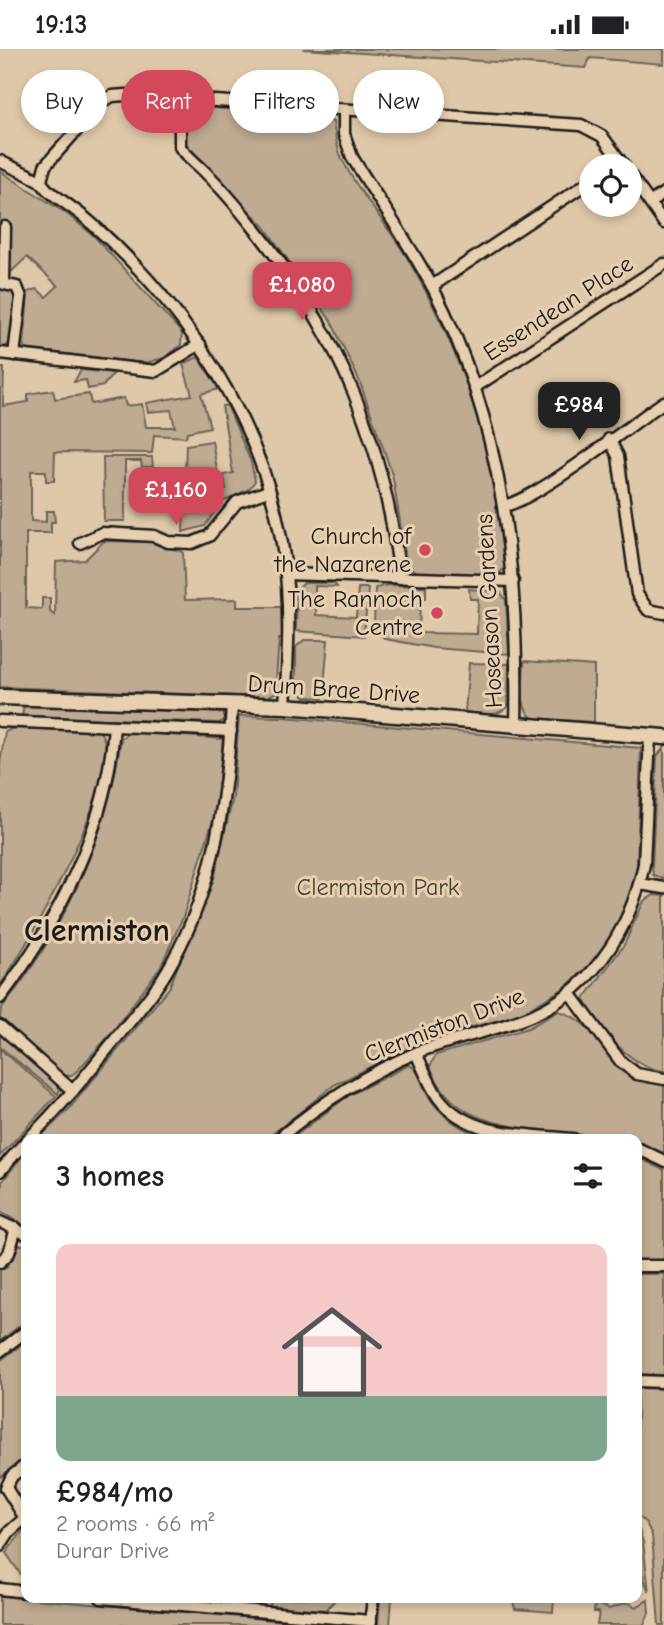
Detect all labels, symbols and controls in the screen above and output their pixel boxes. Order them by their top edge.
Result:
text: 19:13 [35,10,87,40]
chip: Buy [21,70,107,133]
chip: Rent [121,70,215,133]
chip: Filters [229,70,339,133]
chip: New [353,70,444,133]
map controls [579,154,642,217]
button: locate [579,154,642,217]
street label: Essendean Place [478,249,638,367]
pin: £1,080 [245,263,359,322]
text: £1,080 [269,271,335,298]
pin: £984 [538,383,620,442]
text: £984 [554,391,604,418]
pin: £1,160 [119,468,233,527]
text: £1,160 [145,476,207,503]
street label: Hoseason Gardens [470,513,508,709]
place label: Church of the Nazarene [273,522,412,578]
marker: Church of the Nazarene [417,542,433,558]
place label: The Rannoch Centre [287,585,423,641]
marker: The Rannoch Centre [429,605,445,621]
street label: Drum Brae Drive [247,669,421,709]
park label: Clermiston Park [297,873,460,901]
district label: Clermiston [24,912,170,949]
street label: Clermiston Drive [360,982,528,1068]
icon: filters [569,1157,607,1195]
text: 3 homes [56,1159,164,1194]
icon: home [269,1289,395,1415]
text: £984/mo [56,1475,173,1510]
text: 2 rooms · 66 m² [56,1510,214,1537]
text: Durar Drive [56,1537,169,1564]

